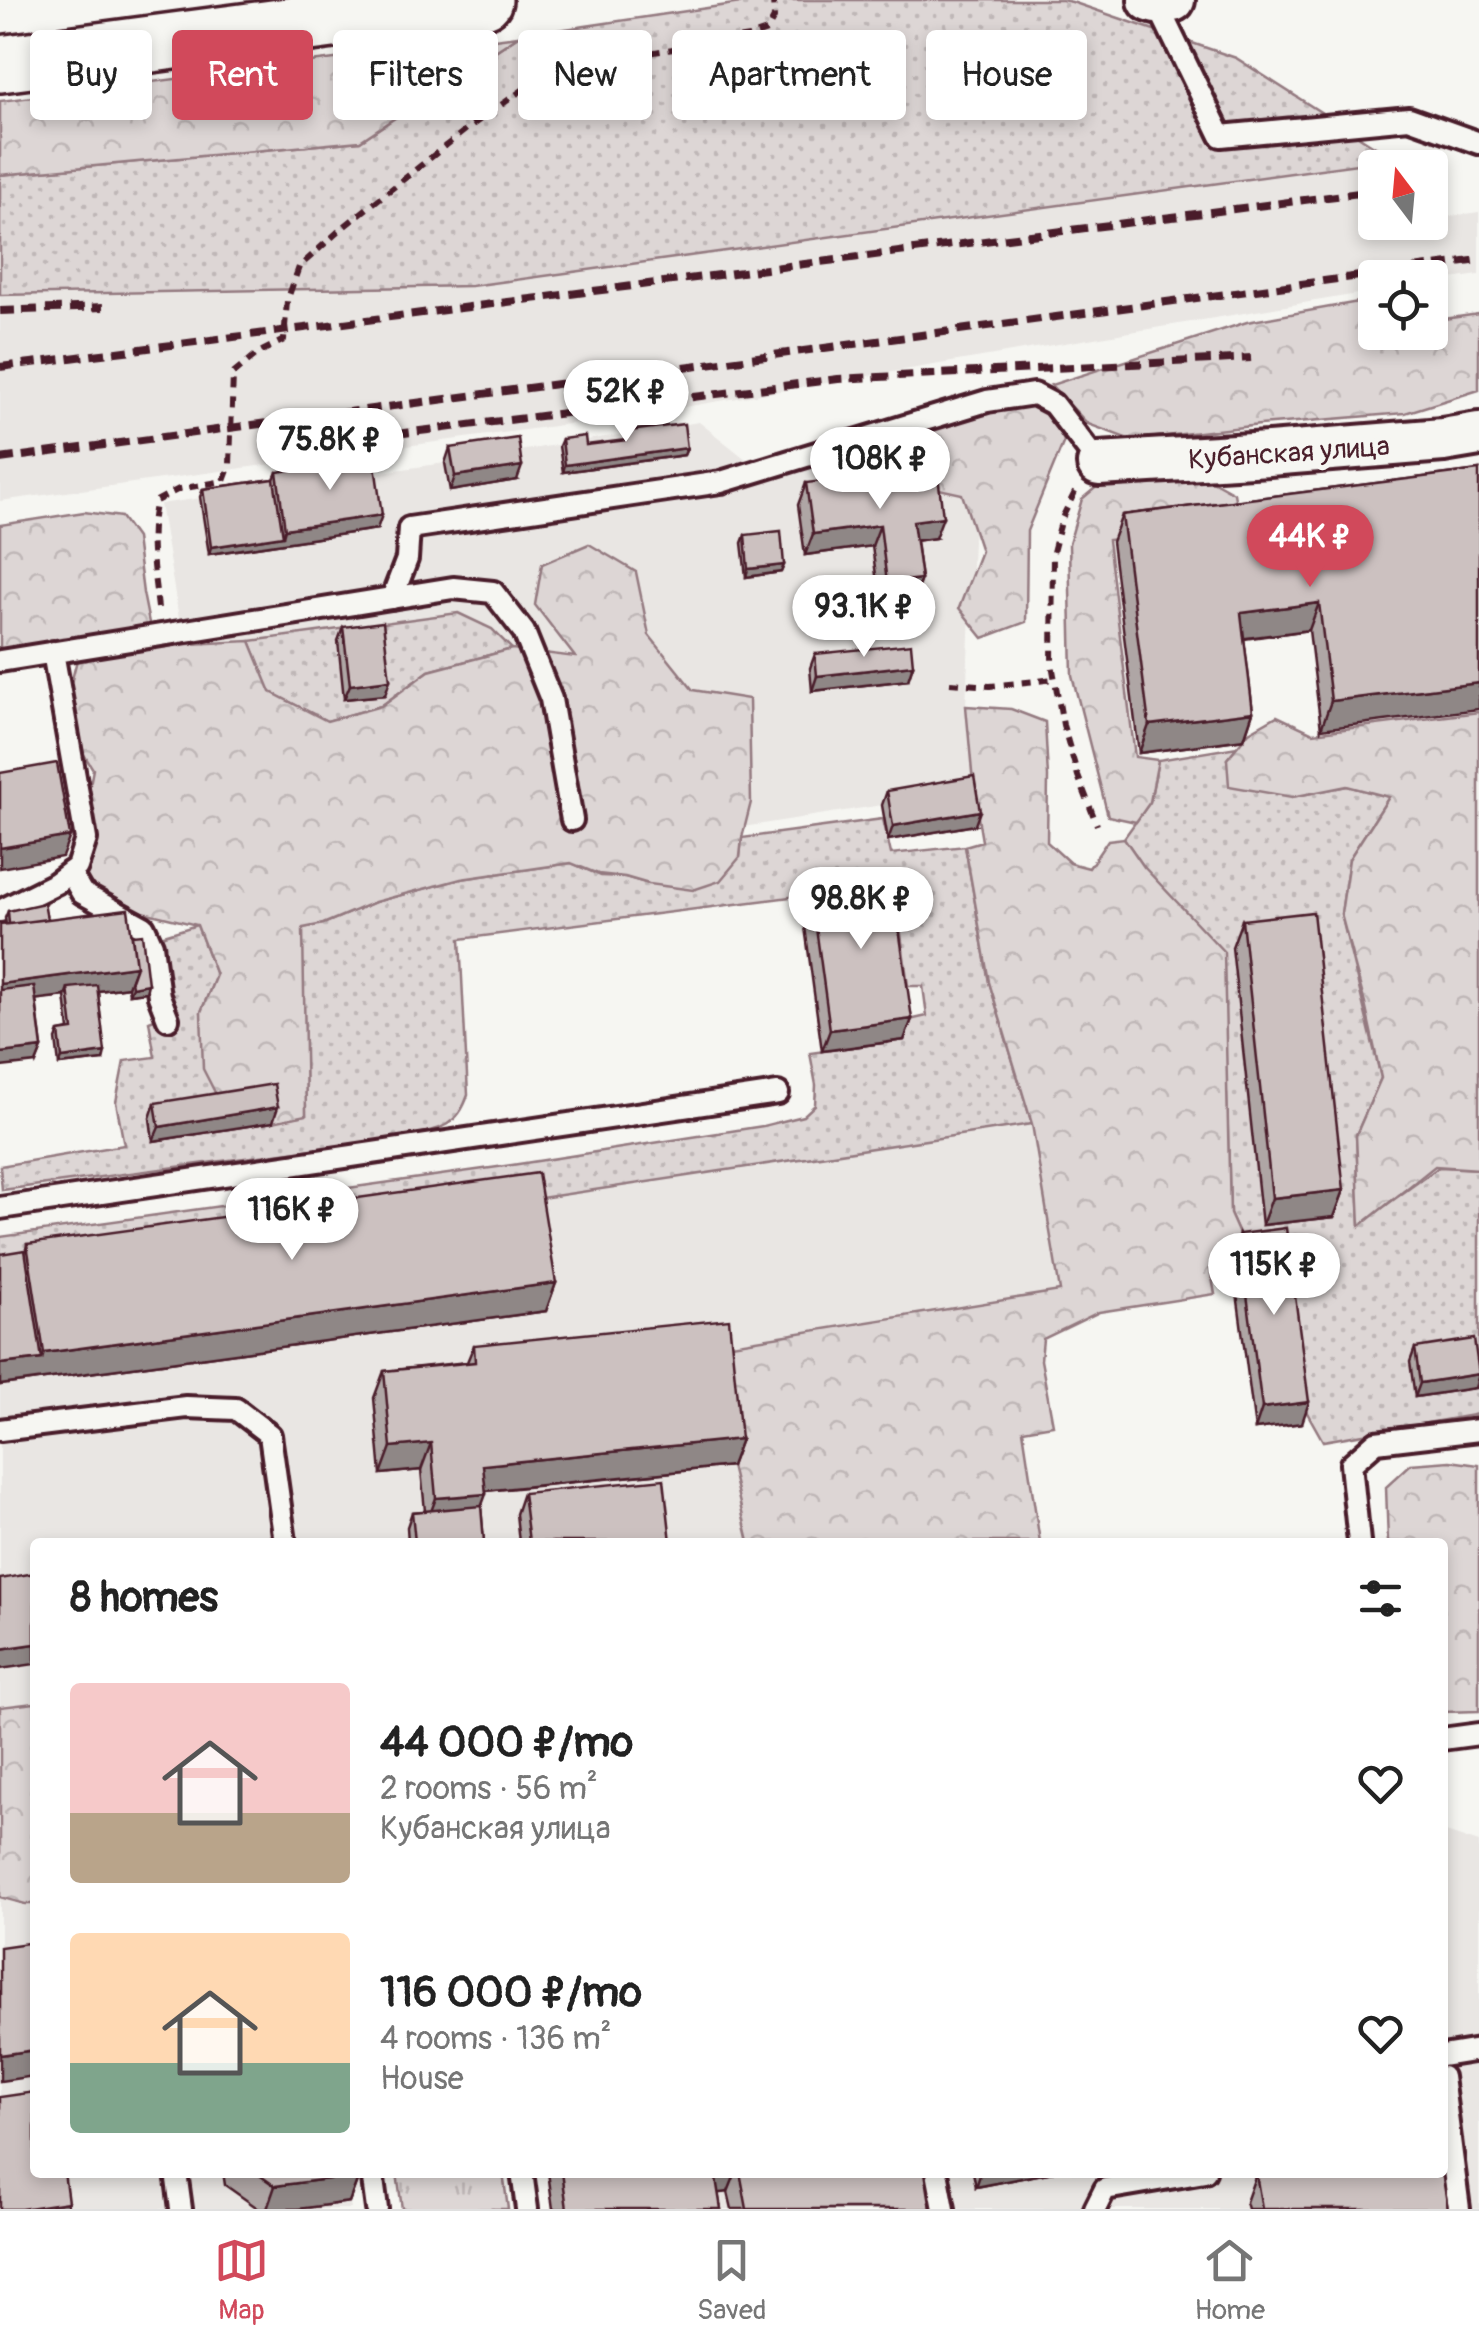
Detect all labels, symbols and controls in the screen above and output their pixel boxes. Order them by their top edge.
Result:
chip: Buy [30,30,152,120]
chip: Rent [172,30,313,120]
chip: Filters [333,30,498,120]
chip: New [518,30,652,120]
chip: Apartment [672,30,906,120]
chip: House [926,30,1087,120]
north arrow [1358,150,1448,240]
map controls [1358,150,1448,350]
button: locate [1358,260,1448,350]
pin: 52K ₽ [556,360,696,445]
text: 52K ₽ [586,372,666,412]
pin: 75.8K ₽ [238,408,422,493]
text: 75.8K ₽ [279,420,381,460]
pin: 108K ₽ [799,427,961,512]
street label: Кубанская улица [1187,429,1391,478]
text: 108K ₽ [832,439,928,479]
pin: 44K ₽ [1240,505,1380,590]
text: 44K ₽ [1269,517,1351,557]
pin: 93.1K ₽ [772,575,956,660]
text: 93.1K ₽ [814,587,914,627]
pin: 98.8K ₽ [769,867,953,952]
text: 98.8K ₽ [810,879,912,919]
pin: 116K ₽ [211,1178,373,1263]
text: 116K ₽ [247,1190,337,1230]
pin: 115K ₽ [1193,1233,1355,1318]
text: 115K ₽ [1230,1245,1318,1285]
icon: filters [1353,1571,1408,1626]
text: 8 homes [70,1572,218,1624]
text: 44 000 ₽/mo [380,1717,633,1769]
icon: home [150,1723,270,1843]
icon: heart [1353,1756,1408,1811]
text: 2 rooms · 56 m² [380,1769,598,1809]
text: Кубанская улица [380,1809,611,1849]
text: 116 000 ₽/mo [380,1967,642,2019]
icon: home [150,1973,270,2093]
icon: heart [1353,2006,1408,2061]
text: 4 rooms · 136 m² [380,2019,612,2059]
text: House [380,2059,464,2099]
tab: Map [214,2233,269,2328]
tab: Saved [697,2233,766,2328]
tab: Home [1194,2233,1265,2328]

